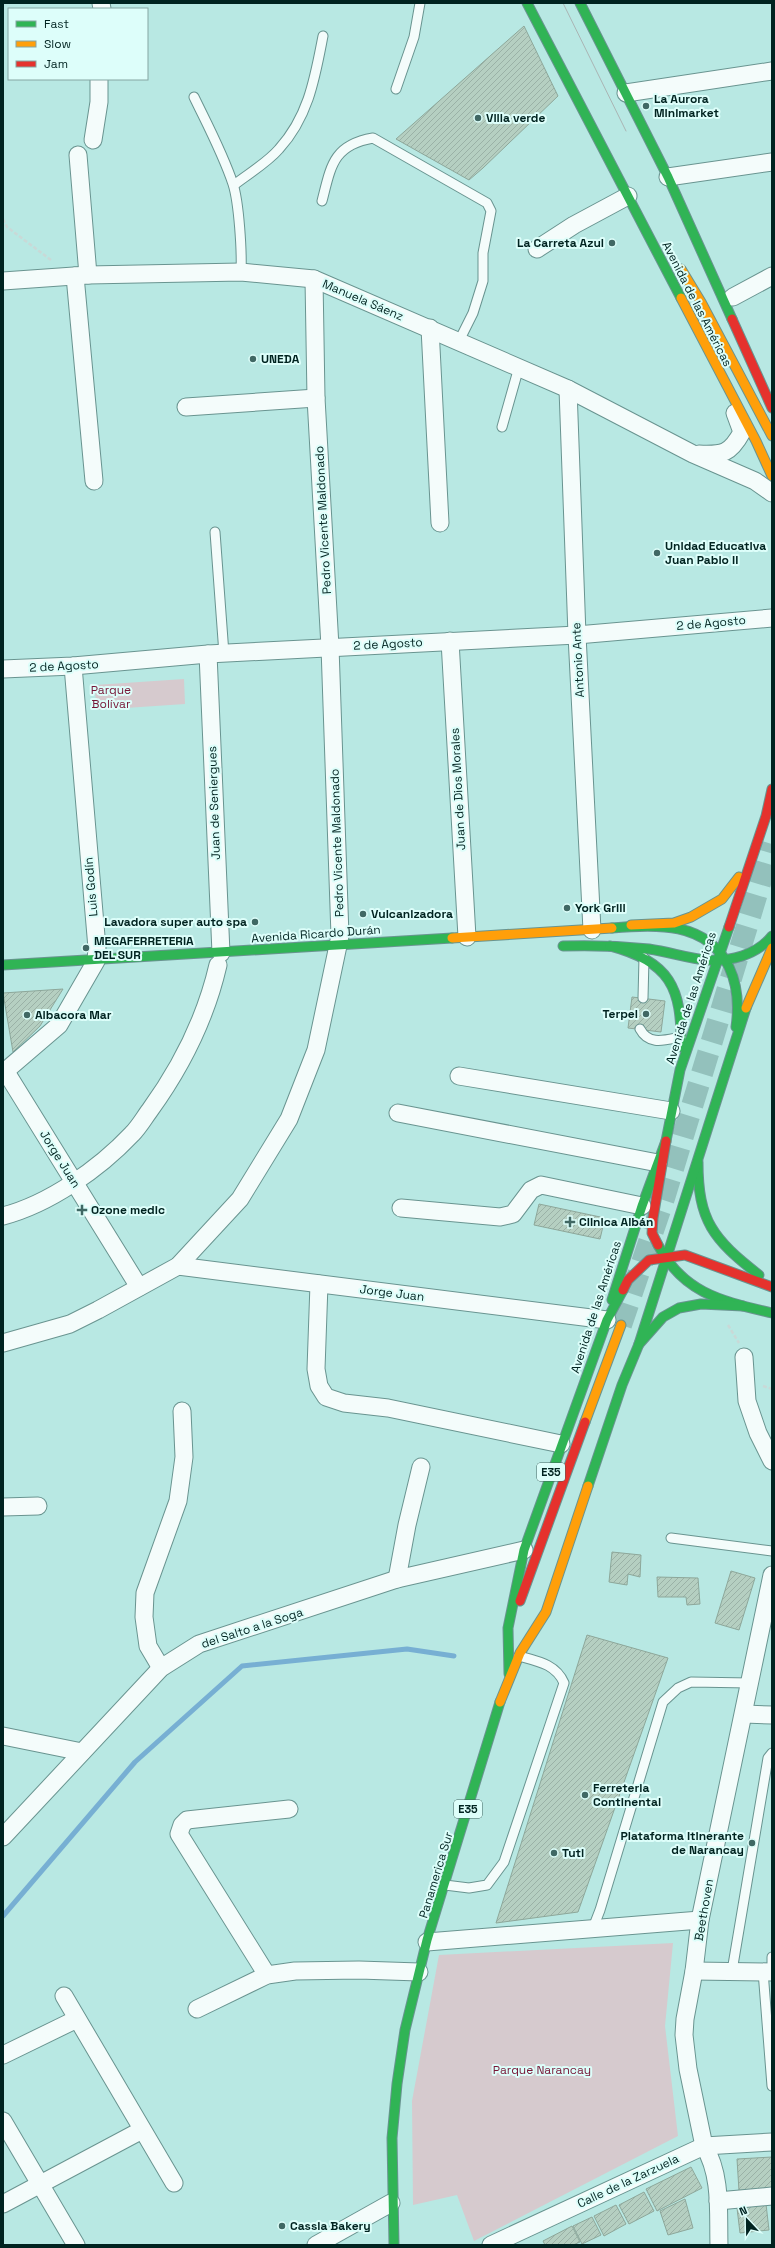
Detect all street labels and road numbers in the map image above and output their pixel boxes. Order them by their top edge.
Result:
street label: Avenida de las Américas [658,239,736,369]
street label: Manuela Sáenz [320,276,406,324]
street label: Pedro Vicente Maldonado [311,445,335,595]
street label: 2 de Agosto [676,612,746,634]
street label: Antonio Ante [568,622,588,698]
street label: 2 de Agosto [353,634,423,654]
street label: 2 de Agosto [29,656,99,676]
street label: Juan de Dios Morales [447,727,469,851]
street label: Juan de Seniergues [204,746,224,860]
street label: Pedro Vicente Maldonado [326,769,348,917]
street label: Luis Godín [80,857,102,917]
street label: Avenida Ricardo Durán [251,921,381,947]
street label: Avenida de las Américas [662,930,720,1066]
street label: Jorge Juan [36,1127,84,1191]
street label: Avenida de las Américas [567,1239,625,1375]
street label: Jorge Juan [359,1281,425,1305]
road number: E35 [537,1463,565,1481]
street label: del Salto a la Soga [199,1604,305,1652]
road number: E35 [454,1800,482,1818]
street label: Panamerica Sur [415,1829,457,1920]
street label: Beethoven [691,1878,717,1942]
street label: Calle de la Zarzuela [575,2150,681,2212]

